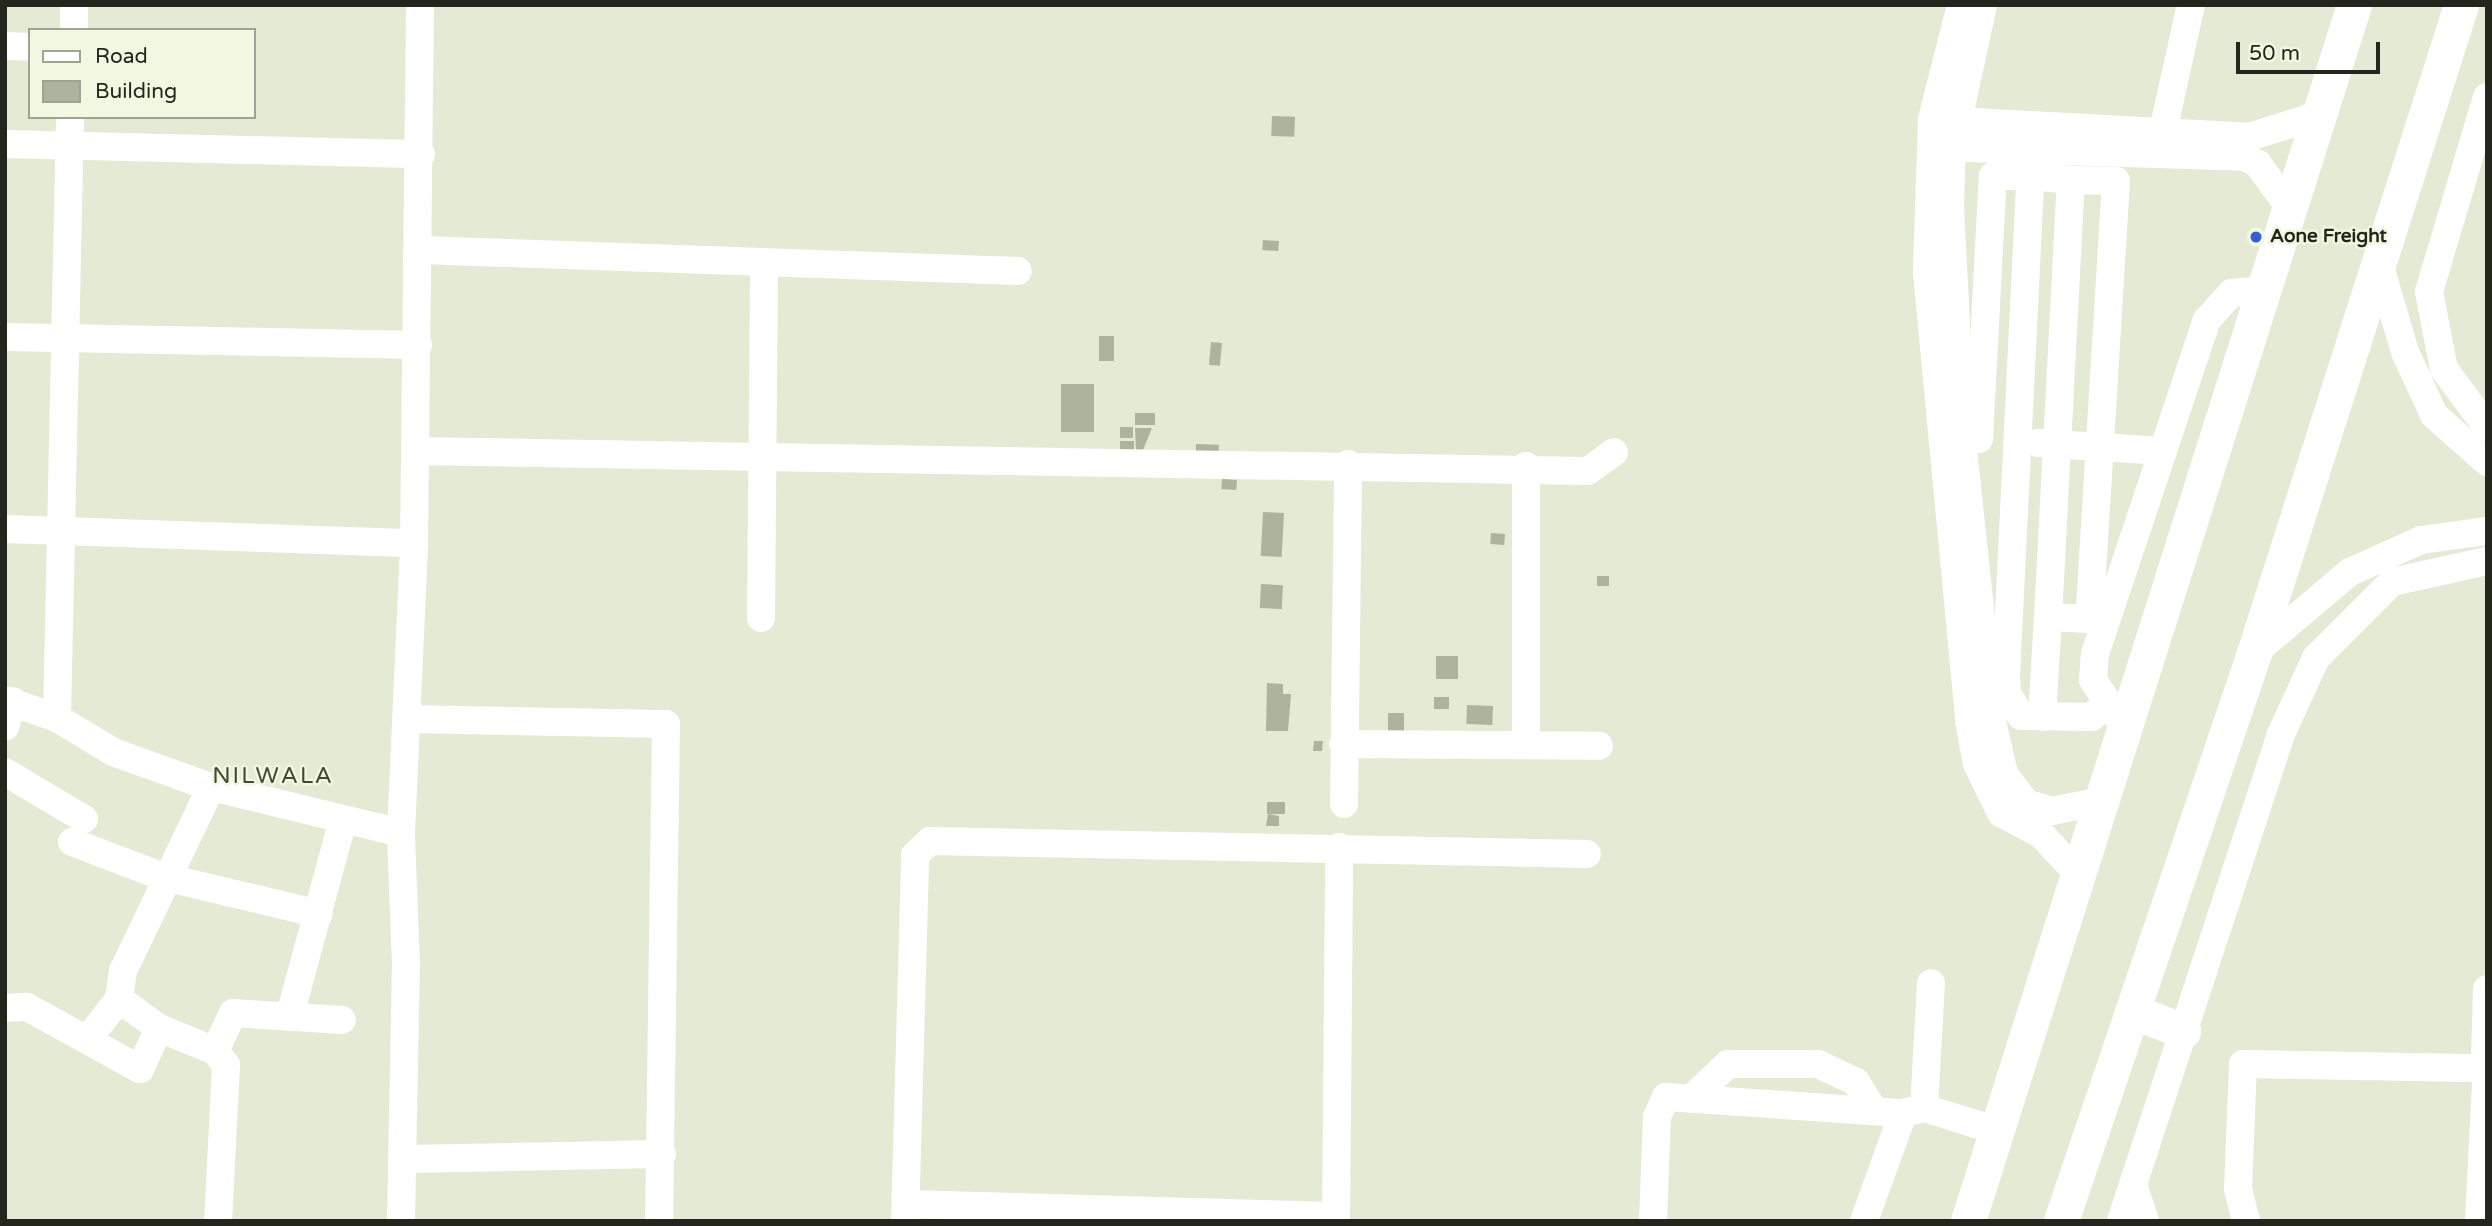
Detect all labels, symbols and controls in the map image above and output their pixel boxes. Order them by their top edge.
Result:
legend [28,28,256,119]
scale bar [2240,28,2384,72]
text: 50 m [2249,41,2300,66]
text: Road [95,44,148,69]
text: Building [95,79,177,104]
place label: Aone Freight [2270,226,2387,248]
marker: Aone Freight [2248,229,2264,245]
district label: NILWALA [213,762,333,790]

